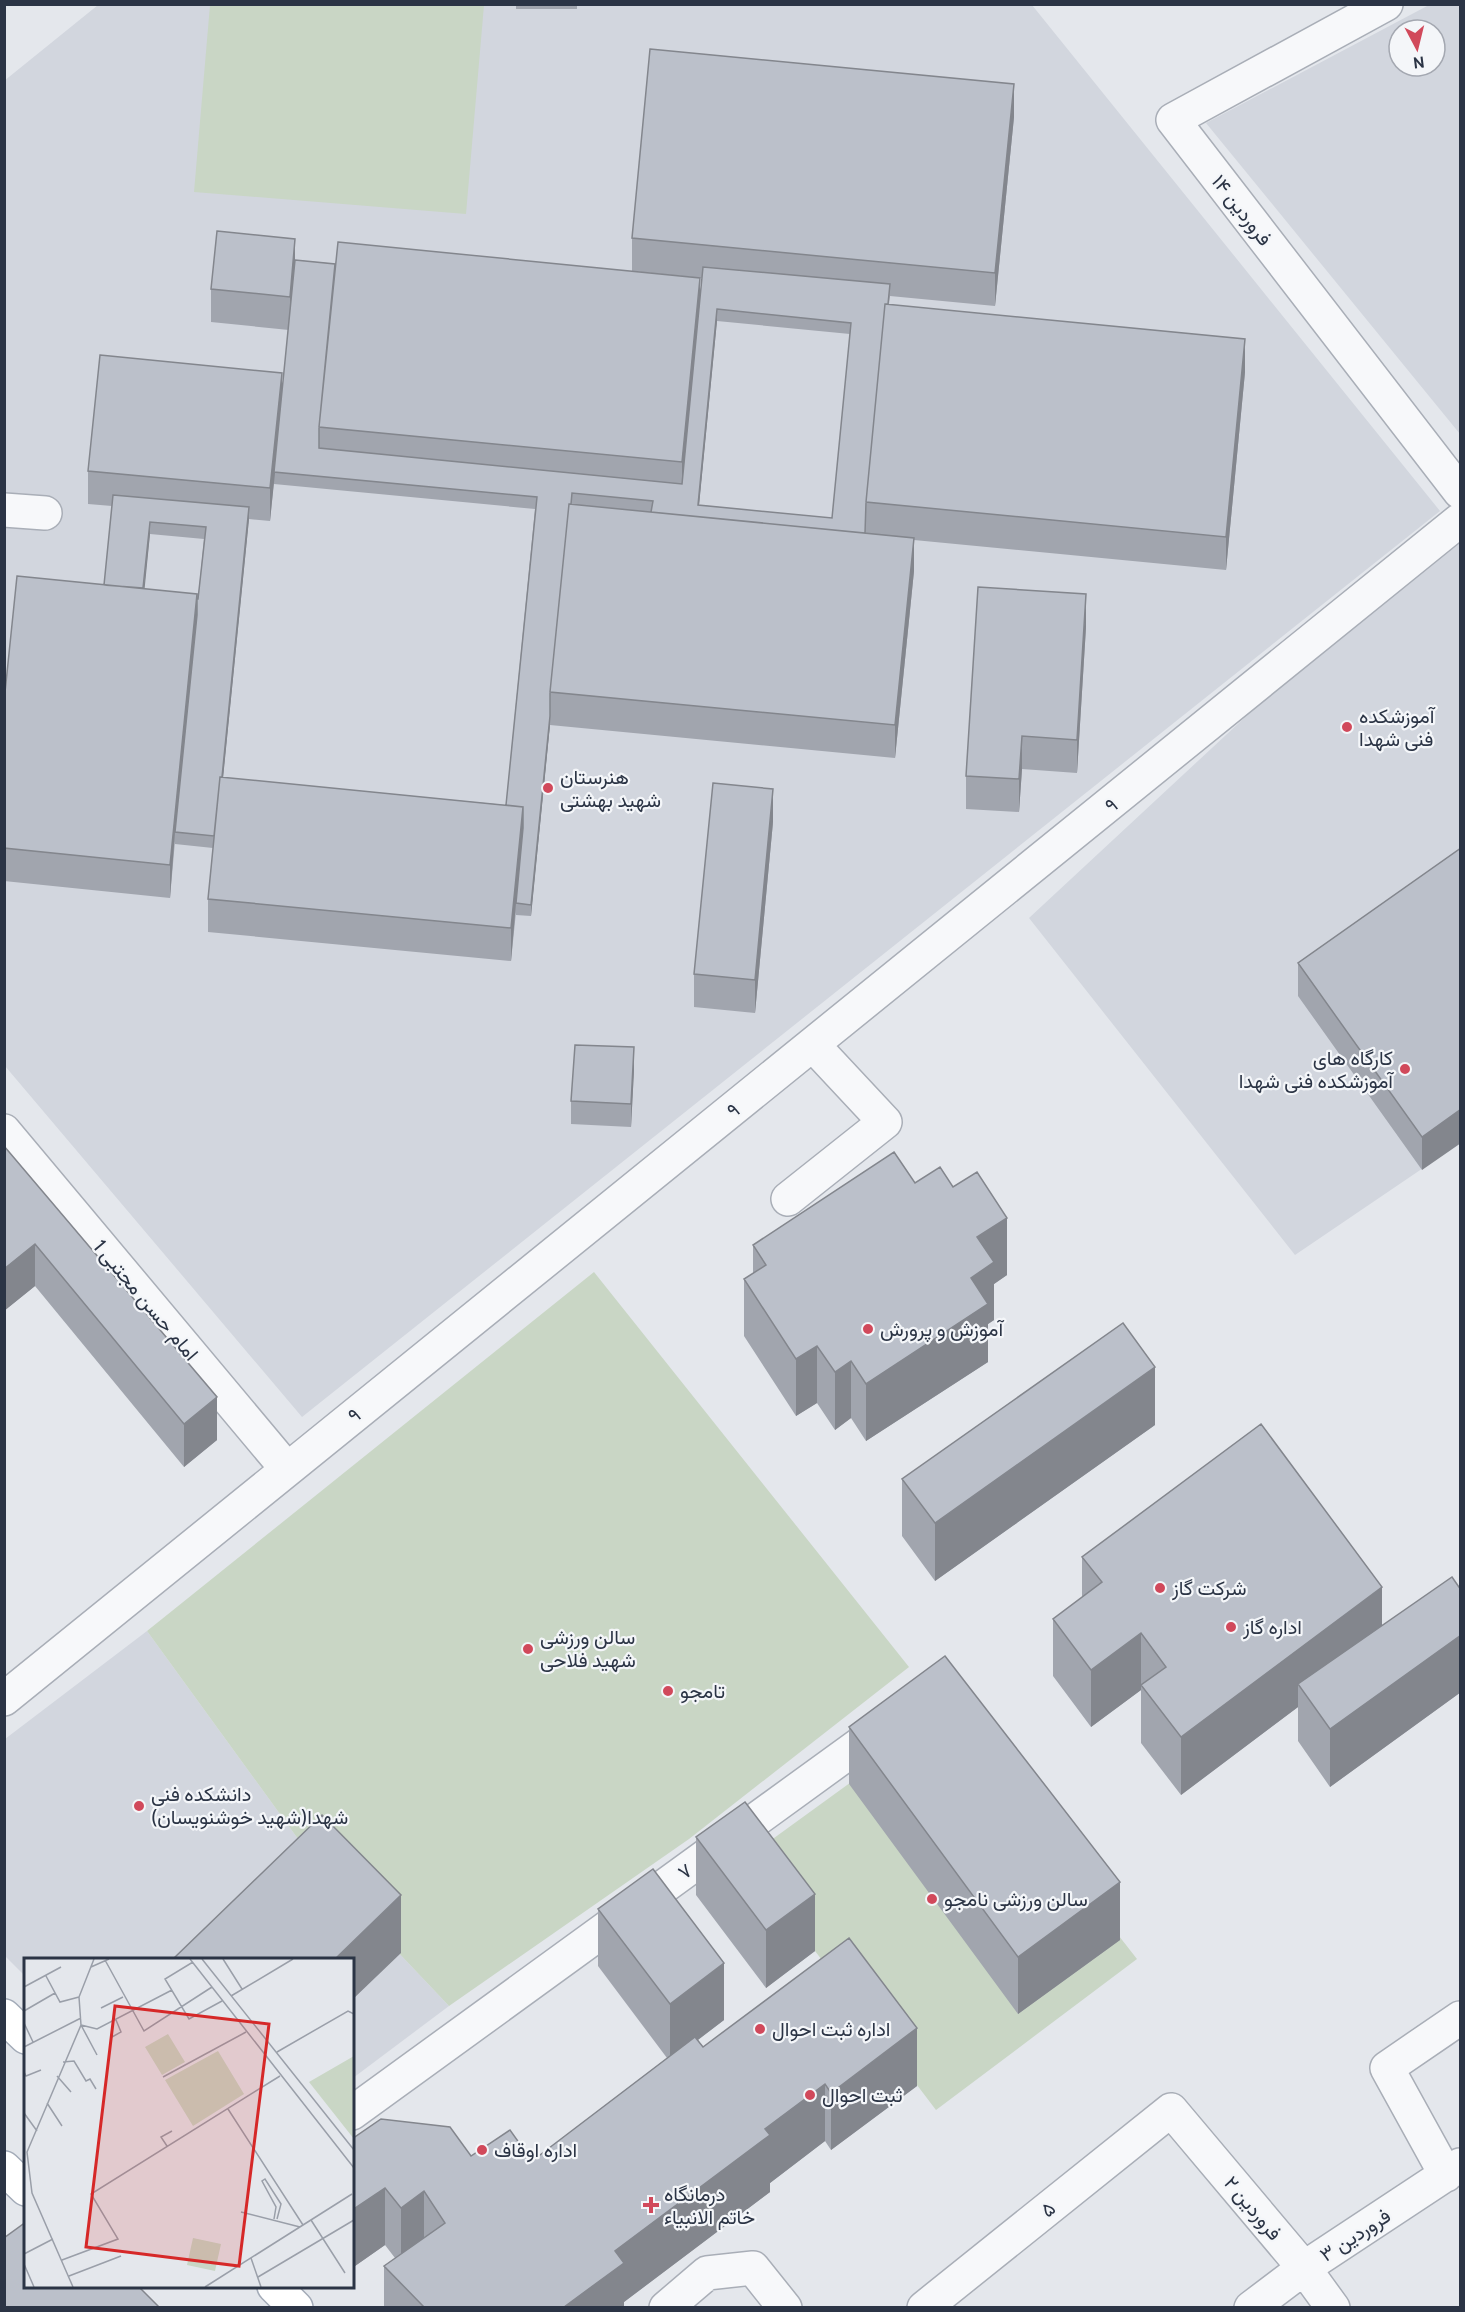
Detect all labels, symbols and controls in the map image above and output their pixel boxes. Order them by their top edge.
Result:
north arrow [1387,18,1447,78]
text: N [1412,52,1426,73]
street label: فروردین ۱۴ [1206,170,1277,251]
place label: آموزشکده فنی شهدا [1359,704,1436,752]
marker: آموزشکده فنی شهدا [1340,720,1354,734]
place label: هنرستان شهید بهشتی [560,765,661,813]
marker: هنرستان شهید بهشتی [541,781,555,795]
street label: ۹ [1100,793,1122,817]
place label: کارگاه های آموزشکده فنی شهدا [1239,1046,1394,1094]
marker: کارگاه های آموزشکده فنی شهدا [1398,1062,1412,1076]
street label: ۹ [722,1098,744,1122]
street label: امام حسن مجتبی 1 [88,1235,204,1366]
place label: آموزش و پرورش [880,1317,1005,1343]
marker: آموزش و پرورش [861,1322,875,1336]
street label: ۹ [343,1403,365,1427]
place label: شرکت گاز [1171,1576,1247,1601]
marker: شرکت گاز [1153,1581,1167,1595]
place label: اداره گاز [1242,1615,1302,1640]
marker: اداره گاز [1224,1620,1238,1634]
place label: سالن ورزشی شهید فلاحی [540,1625,636,1673]
marker: سالن ورزشی شهید فلاحی [521,1642,535,1656]
place label: تامجو [680,1679,725,1704]
marker: تامجو [661,1684,675,1698]
place label: دانشکده فنی شهدا(شهید خوشنویسان) [151,1782,348,1830]
marker: دانشکده فنی شهدا(شهید خوشنویسان) [132,1799,146,1813]
street label: ۷ [673,1858,697,1884]
place label: سالن ورزشی نامجو [944,1887,1088,1912]
marker: سالن ورزشی نامجو [925,1892,939,1906]
inset map [24,1958,354,2288]
place label: اداره ثبت احوال [772,2017,890,2042]
marker: اداره ثبت احوال [753,2022,767,2036]
place label: ثبت احوال [822,2083,903,2108]
marker: ثبت احوال [803,2088,817,2102]
place label: اداره اوقاف [494,2138,577,2163]
marker: اداره اوقاف [475,2143,489,2157]
street label: فروردین ۲ [1218,2171,1287,2246]
place label: درمانگاه خاتم الانبیاء [664,2182,755,2230]
marker: درمانگاه خاتم الانبیاء [642,2196,660,2214]
street label: ۵ [1036,2196,1060,2222]
street label: فروردین ۳ [1315,2203,1395,2268]

